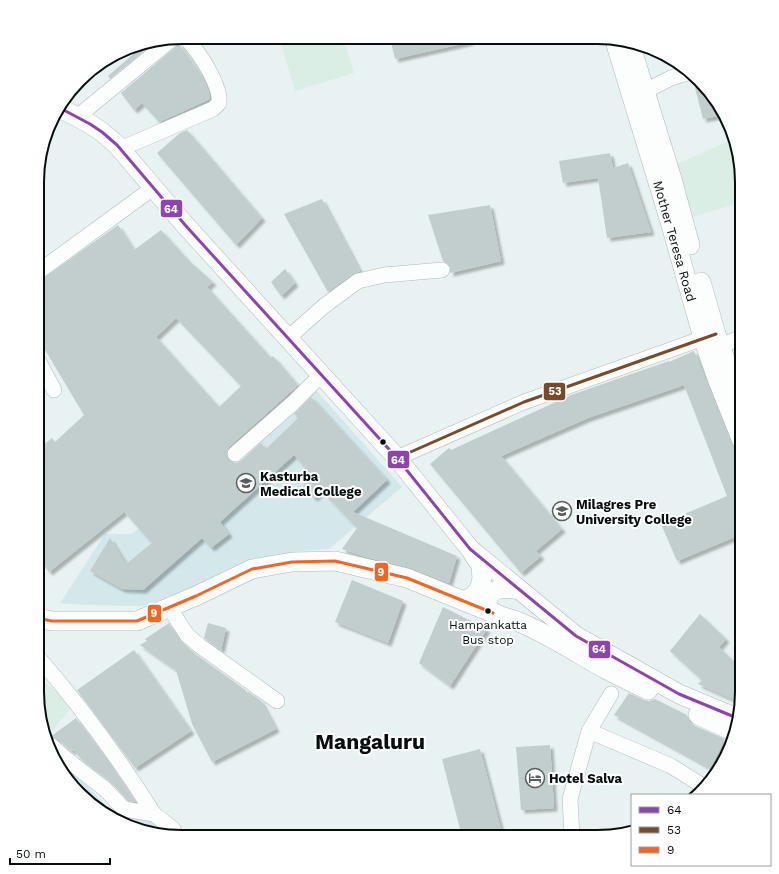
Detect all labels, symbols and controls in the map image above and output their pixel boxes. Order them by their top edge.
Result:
street label: Mother Teresa Road [650,179,699,303]
line badge: 64 [160,199,183,218]
text: 64 [164,203,178,216]
line badge: 53 [543,382,566,401]
text: 53 [549,385,562,398]
unlabelled marker [378,437,388,447]
line badge: 64 [387,450,410,469]
text: 64 [391,454,405,467]
place label: Kasturba Medical College [260,469,362,499]
school or university icon: Kasturba Medical College [235,472,257,494]
place label: Milagres Pre University College [576,497,692,527]
school or university icon: Milagres Pre University College [551,500,573,522]
line badge: 9 [374,562,389,582]
text: 9 [378,566,385,579]
line badge: 9 [147,604,162,623]
marker: Hampankatta Bus stop [483,606,493,616]
text: 9 [151,607,158,620]
place label: Hampankatta Bus stop [449,618,527,647]
line badge: 64 [588,640,611,659]
text: 64 [592,643,606,656]
district label: Mangaluru [315,729,425,754]
hotel icon: Hotel Salva [524,767,546,789]
place label: Hotel Salva [549,771,622,786]
legend [631,794,771,866]
text: 64 [667,803,682,817]
text: 53 [667,823,681,837]
scale bar [10,840,110,866]
text: 9 [667,843,674,857]
text: 50 m [16,847,46,861]

